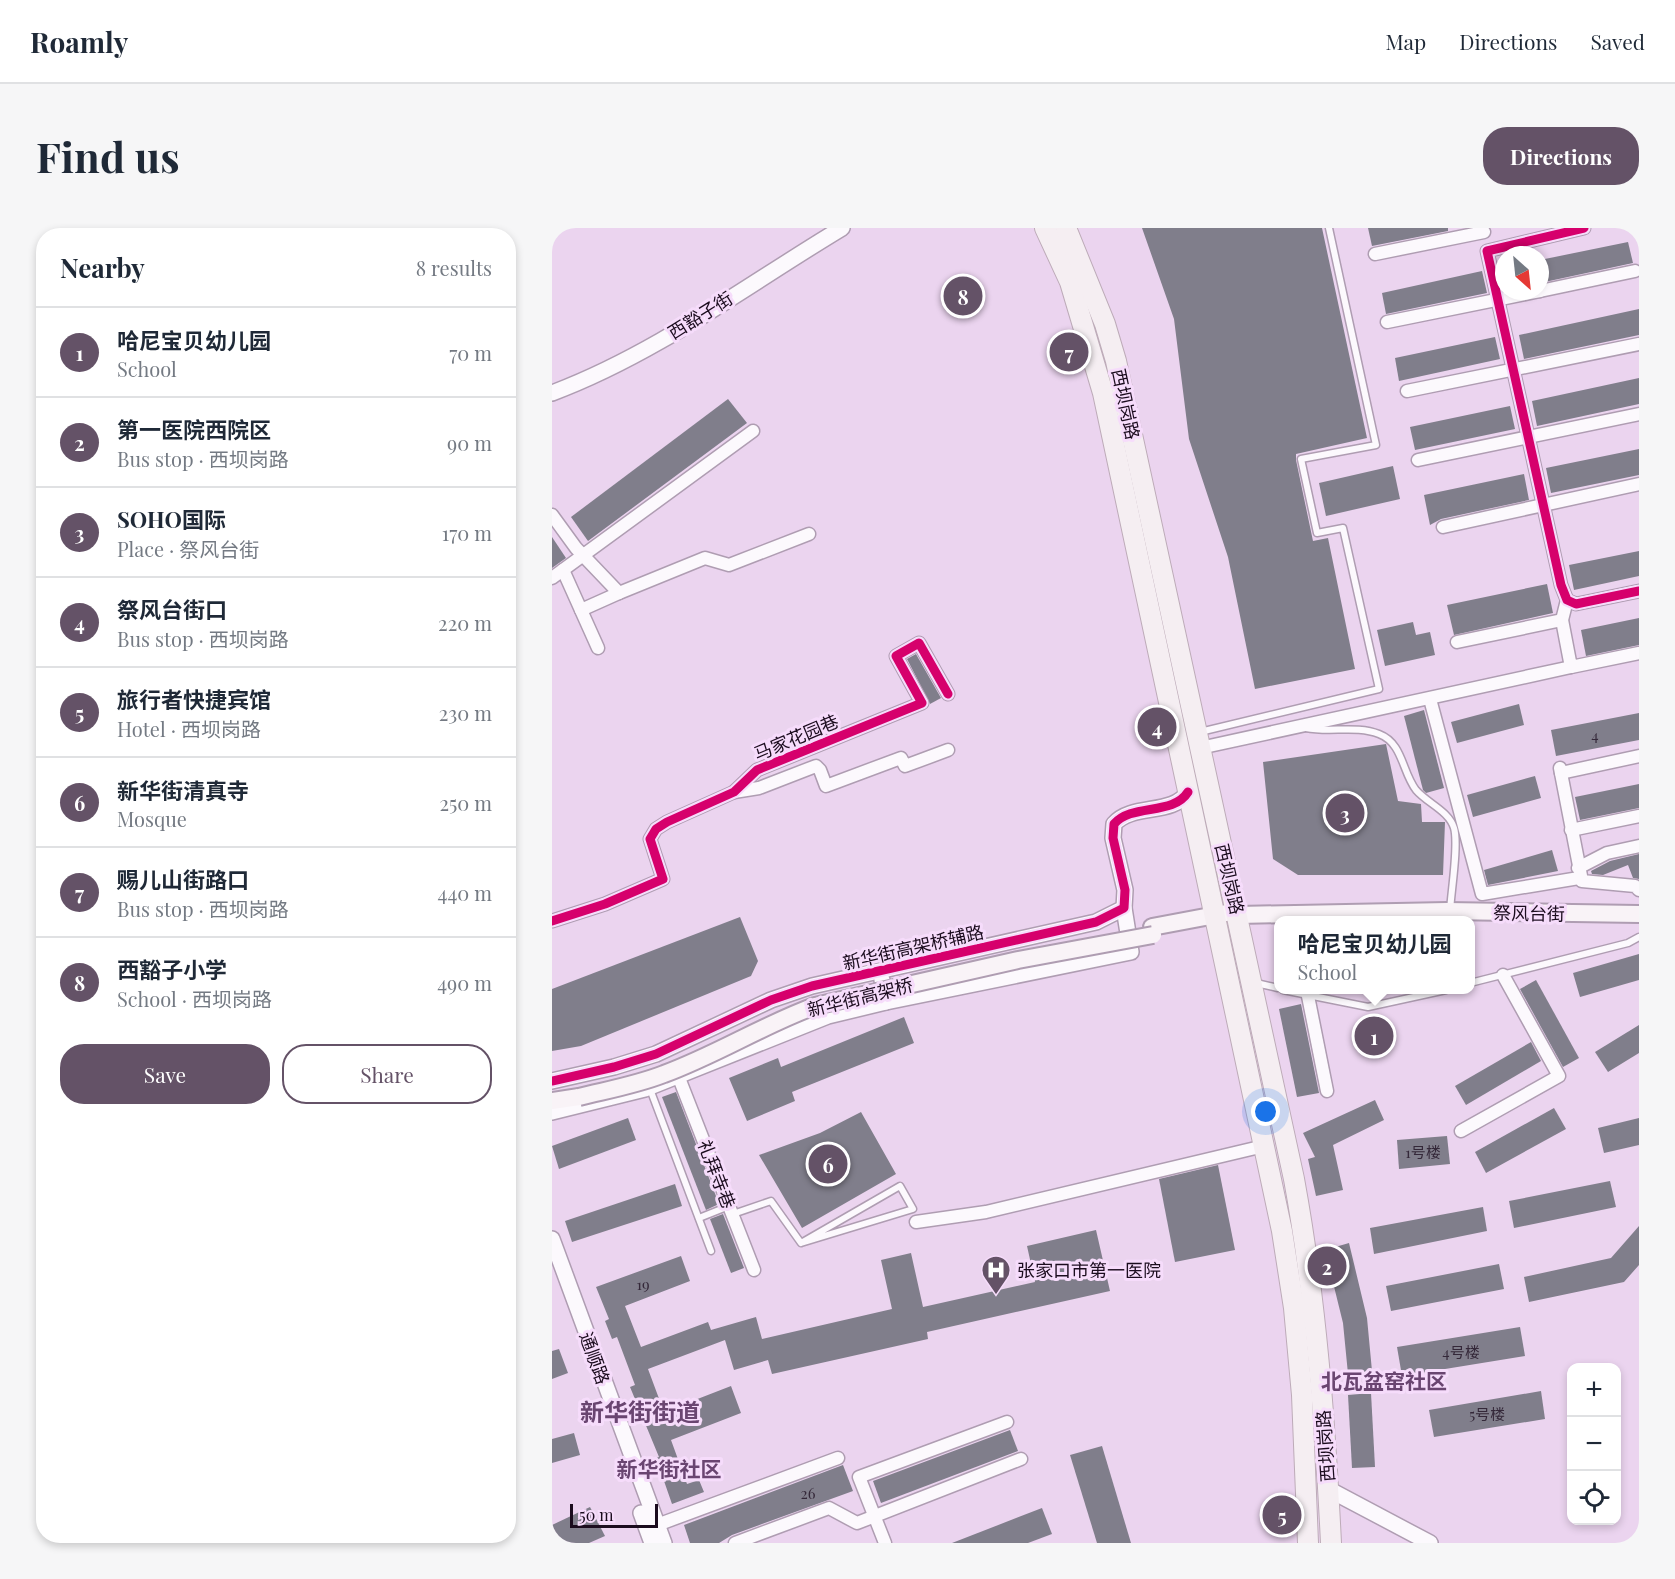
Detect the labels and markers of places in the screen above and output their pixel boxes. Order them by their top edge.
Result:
pin: 8 [944,274,982,318]
pin: 7 [1050,330,1088,374]
pin: 4 [1138,704,1176,750]
pin: 3 [1326,790,1364,836]
pin: 1 [1354,1014,1394,1058]
pin: 6 [808,1142,848,1186]
pin: 2 [1308,1244,1346,1288]
hospital icon: 张家口市第一医院 [980,1254,1012,1296]
place label: 张家口市第一医院 [1017,1258,1161,1282]
pin: 5 [1262,1492,1302,1538]

